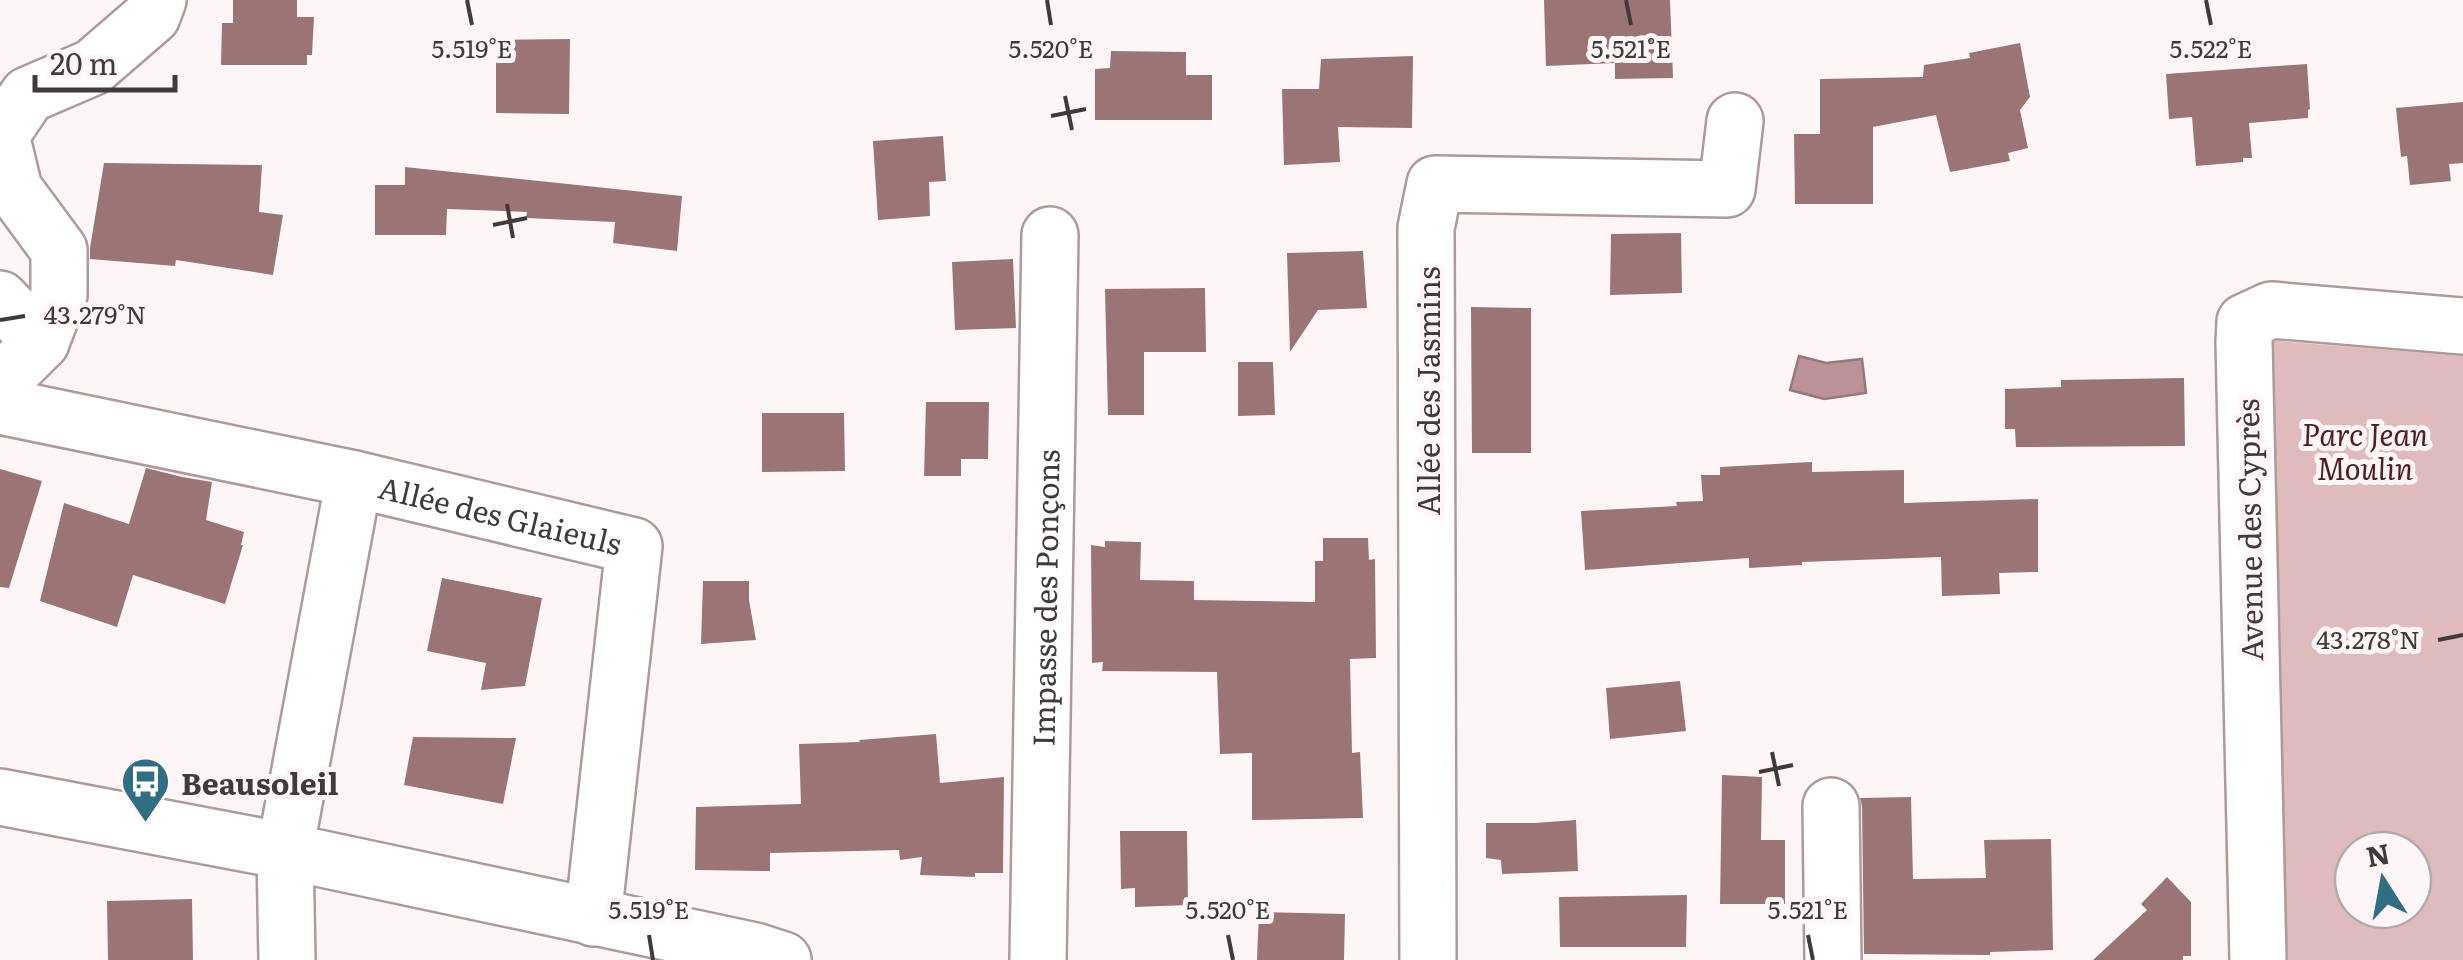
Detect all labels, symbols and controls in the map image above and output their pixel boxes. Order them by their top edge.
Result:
text: 5.519°E [431,29,513,66]
text: 5.520°E [1009,29,1093,66]
text: 5.521°E [1591,29,1671,66]
text: 5.522°E [2170,29,2252,66]
scale bar [35,30,175,92]
text: 20 m [50,40,118,84]
street label: Allée des Jasmins [1405,267,1449,515]
text: 43.279°N [44,295,146,332]
street label: Avenue des Cyprès [2224,398,2272,662]
park label: Parc Jean Moulin [2302,411,2428,489]
street label: Impasse des Ponçons [1020,449,1068,747]
street label: Allée des Glaieuls [374,464,626,564]
text: 43.278°N [2316,620,2420,657]
bus stop icon: Beausoleil [120,756,172,824]
place label: Beausoleil [181,760,339,804]
north arrow [2333,830,2433,930]
text: N [2362,831,2393,876]
text: 5.519°E [608,890,690,927]
text: 5.520°E [1186,890,1270,927]
text: 5.521°E [1768,890,1848,927]

